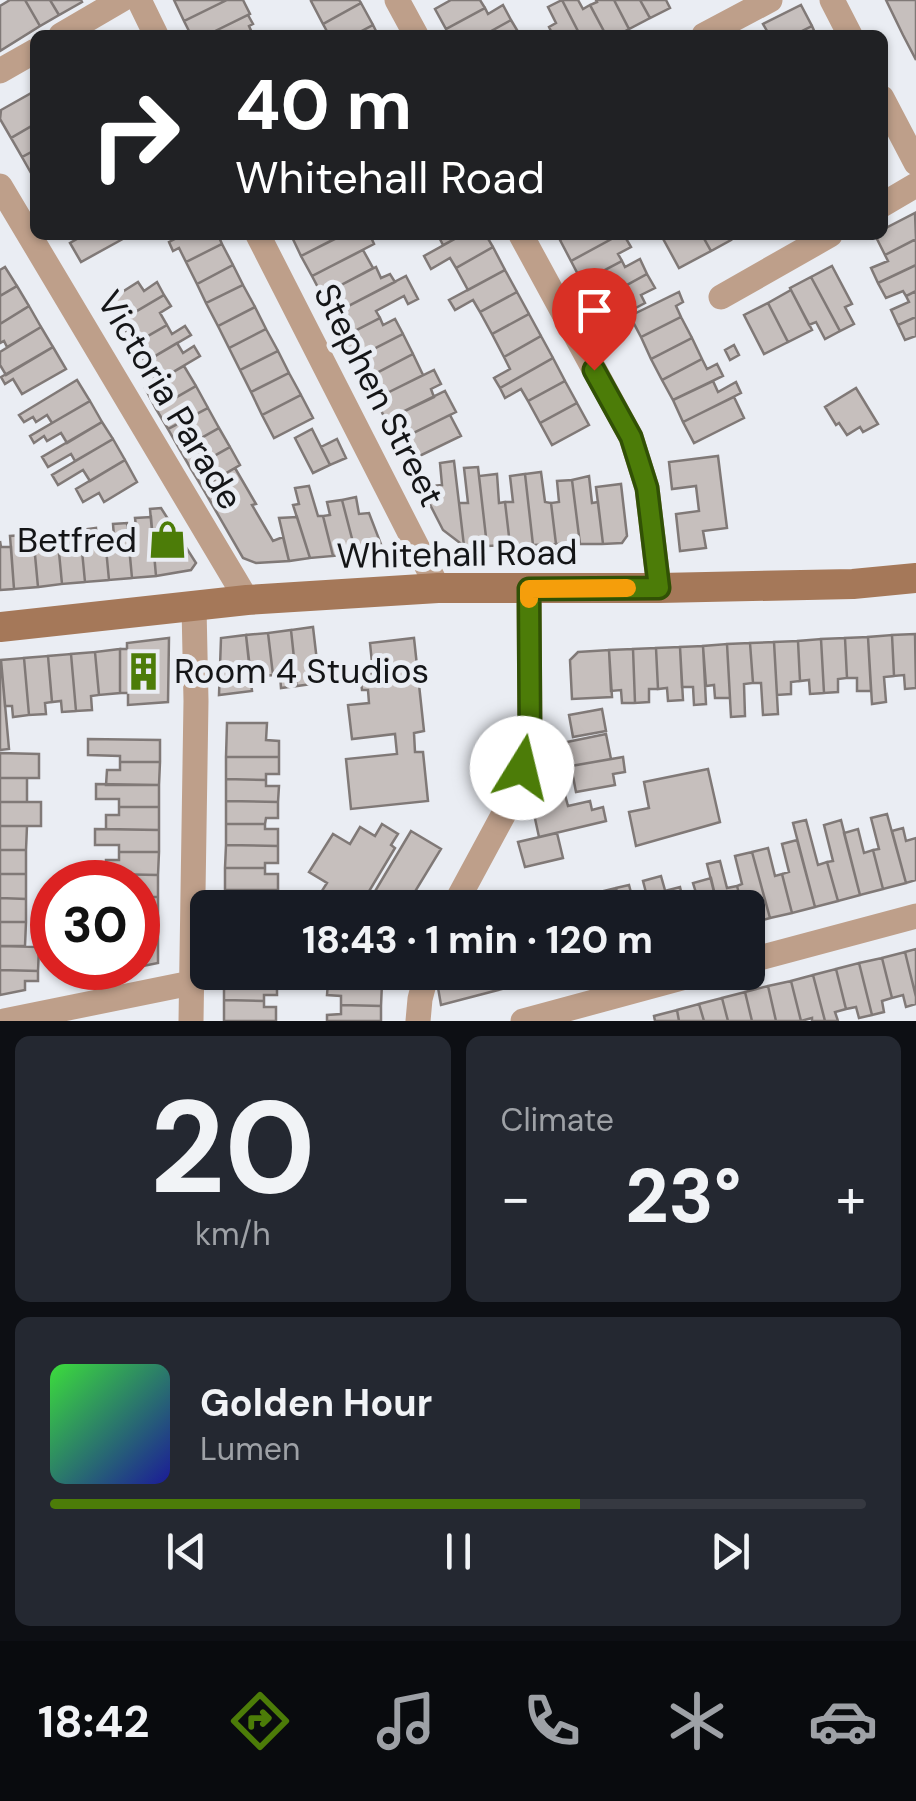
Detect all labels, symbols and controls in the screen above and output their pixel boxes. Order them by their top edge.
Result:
text: 40 m [235,60,412,151]
icon: right [70,70,200,200]
text: Whitehall Road [235,148,545,207]
pin [552,268,637,371]
street label: Stephen Street [303,276,455,514]
street label: Victoria Parade [87,282,253,518]
icon: arrive [567,283,622,338]
place label: Betfred [17,517,137,563]
shop icon: Betfred [146,519,188,561]
street label: Whitehall Road [336,529,578,579]
place label: Room 4 Studios [174,648,429,694]
building icon: Room 4 Studios [123,650,165,692]
position arrow [470,716,574,820]
speed limit sign: 30 [30,860,160,990]
text: 18:43 · 1 min · 120 m [302,915,653,965]
text: 20 [150,1063,316,1232]
text: Climate [501,1099,614,1141]
text: 23° [625,1148,741,1245]
text: − [501,1162,531,1234]
text: + [836,1162,866,1234]
text: km/h [195,1213,271,1255]
text: Golden Hour [200,1378,432,1428]
text: Lumen [200,1428,300,1470]
icon: previous [159,1524,214,1579]
icon: pause [431,1524,486,1579]
icon: next [703,1524,758,1579]
icon: directions [225,1686,295,1756]
icon: music [371,1686,441,1756]
icon: phone [517,1686,587,1756]
icon: climate [662,1686,732,1756]
icon: car [808,1686,878,1756]
text: 18:42 [38,1692,149,1751]

